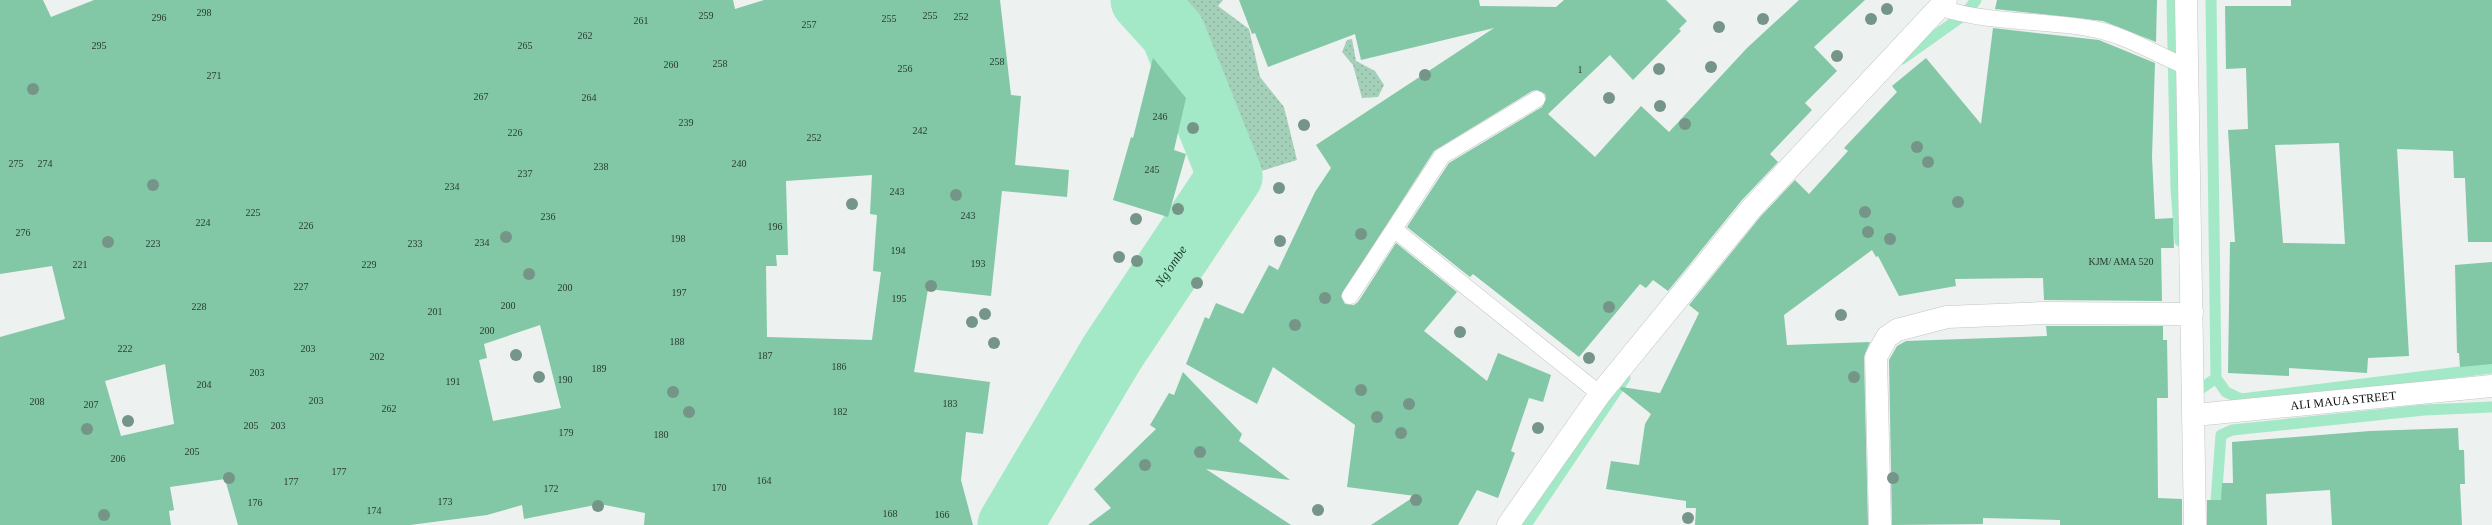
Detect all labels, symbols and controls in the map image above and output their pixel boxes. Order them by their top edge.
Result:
house number: 298 [197,7,212,18]
house number: 259 [699,10,714,21]
house number: 255 [923,10,938,21]
house number: 252 [954,11,969,22]
house number: 296 [152,12,167,23]
house number: 255 [882,13,897,24]
house number: 261 [634,15,649,26]
house number: 257 [802,19,817,30]
house number: 262 [578,30,593,41]
house number: 295 [92,40,107,51]
house number: 265 [518,40,533,51]
house number: 258 [990,56,1005,67]
house number: 258 [713,58,728,69]
house number: 260 [664,59,679,70]
house number: 256 [898,63,913,74]
house number: 1 [1578,64,1583,75]
house number: 271 [207,70,222,81]
house number: 267 [474,91,489,102]
house number: 264 [582,92,597,103]
house number: 246 [1153,111,1168,122]
house number: 239 [679,117,694,128]
house number: 242 [913,125,928,136]
house number: 226 [508,127,523,138]
house number: 252 [807,132,822,143]
house number: 275 [9,158,24,169]
house number: 274 [38,158,53,169]
house number: 240 [732,158,747,169]
house number: 238 [594,161,609,172]
house number: 245 [1145,164,1160,175]
house number: 237 [518,168,533,179]
house number: 234 [445,181,460,192]
house number: 243 [890,186,905,197]
house number: 225 [246,207,261,218]
house number: 243 [961,210,976,221]
house number: 236 [541,211,556,222]
house number: 224 [196,217,211,228]
house number: 226 [299,220,314,231]
house number: 196 [768,221,783,232]
house number: 276 [16,227,31,238]
house number: 198 [671,233,686,244]
house number: 234 [475,237,490,248]
house number: 223 [146,238,161,249]
house number: 233 [408,238,423,249]
water label: Ng'ombe [1151,242,1190,290]
house number: 194 [891,245,906,256]
house number: KJM/ AMA 520 [2088,256,2154,267]
house number: 193 [971,258,986,269]
house number: 221 [73,259,88,270]
house number: 229 [362,259,377,270]
house number: 227 [294,281,309,292]
house number: 200 [558,282,573,293]
house number: 197 [672,287,687,298]
house number: 195 [892,293,907,304]
house number: 200 [501,300,516,311]
house number: 228 [192,301,207,312]
house number: 201 [428,306,443,317]
house number: 200 [480,325,495,336]
house number: 188 [670,336,685,347]
house number: 222 [118,343,133,354]
house number: 203 [301,343,316,354]
house number: 187 [758,350,773,361]
house number: 202 [370,351,385,362]
house number: 186 [832,361,847,372]
house number: 189 [592,363,607,374]
house number: 203 [250,367,265,378]
house number: 190 [558,374,573,385]
house number: 191 [446,376,461,387]
house number: 204 [197,379,212,390]
street label: ALI MAUA STREET [2290,388,2397,413]
house number: 203 [309,395,324,406]
house number: 208 [30,396,45,407]
house number: 183 [943,398,958,409]
house number: 207 [84,399,99,410]
house number: 262 [382,403,397,414]
house number: 182 [833,406,848,417]
house number: 205 [244,420,259,431]
house number: 203 [271,420,286,431]
house number: 179 [559,427,574,438]
house number: 180 [654,429,669,440]
house number: 205 [185,446,200,457]
house number: 206 [111,453,126,464]
house number: 177 [332,466,347,477]
house number: 164 [757,475,772,486]
house number: 177 [284,476,299,487]
house number: 170 [712,482,727,493]
house number: 172 [544,483,559,494]
house number: 173 [438,496,453,507]
house number: 176 [248,497,263,508]
house number: 174 [367,505,382,516]
house number: 168 [883,508,898,519]
house number: 166 [935,509,950,520]

